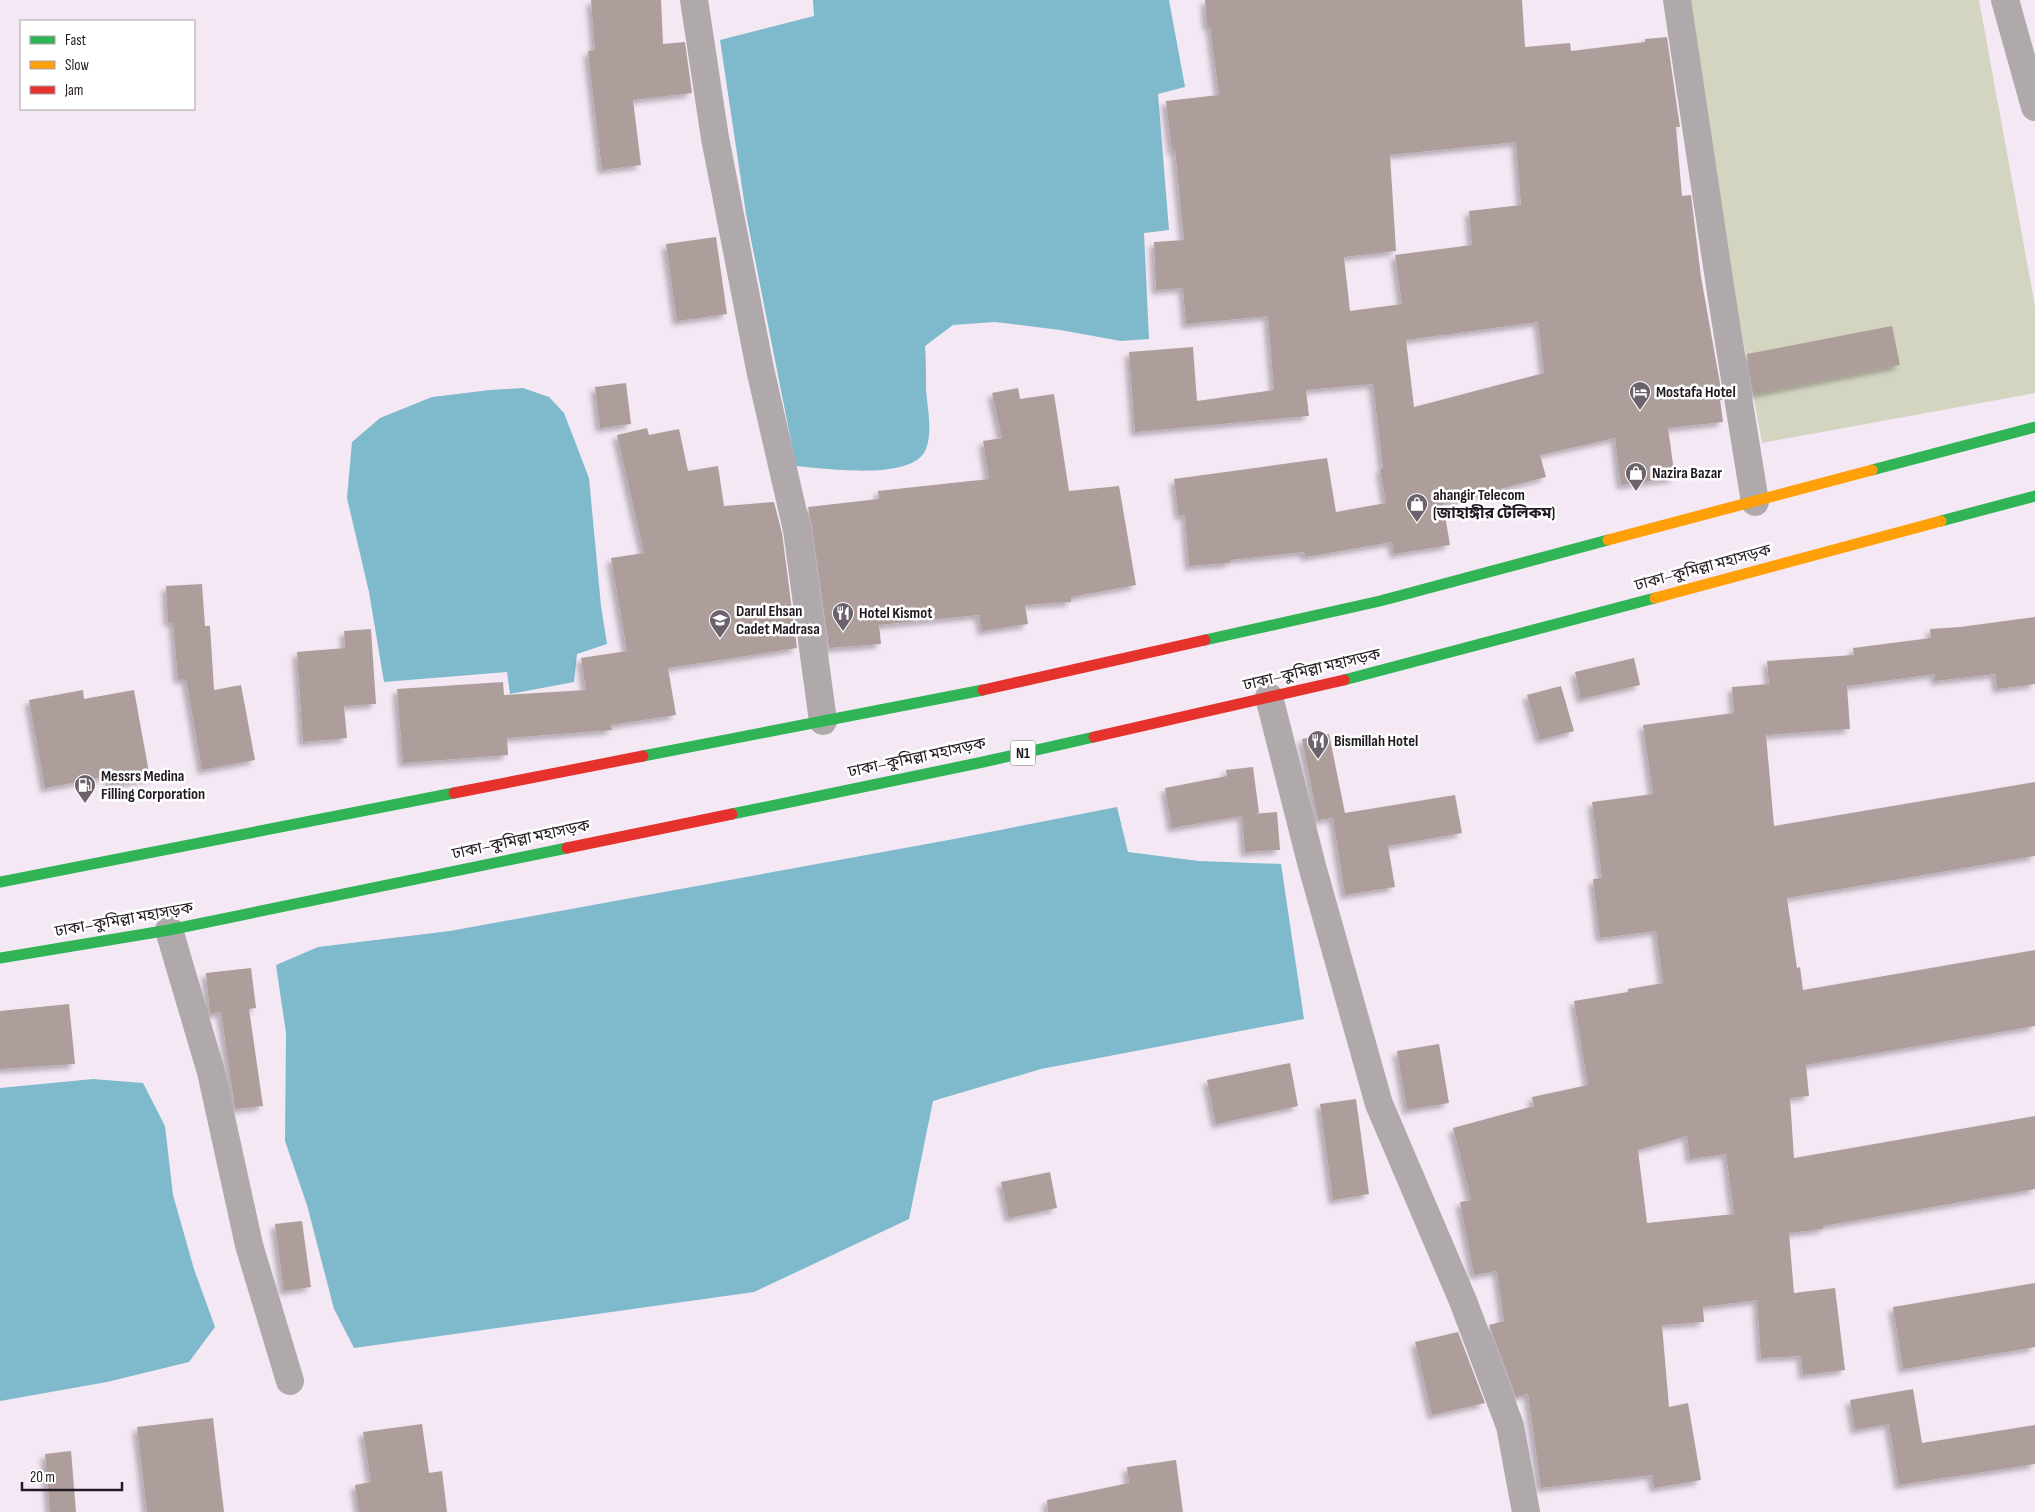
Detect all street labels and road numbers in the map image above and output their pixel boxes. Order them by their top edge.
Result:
street label: ঢাকা–কুমিল্লা মহাসড়ক [1632,539,1774,596]
street label: ঢাকা–কুমিল্লা মহাসড়ক [1240,644,1384,695]
street label: ঢাকা–কুমিল্লা মহাসড়ক [845,733,989,782]
road number: N1 [1010,740,1036,766]
street label: ঢাকা–কুমিল্লা মহাসড়ক [449,815,593,864]
street label: ঢাকা–কুমিল্লা মহাসড়ক [52,897,196,942]

